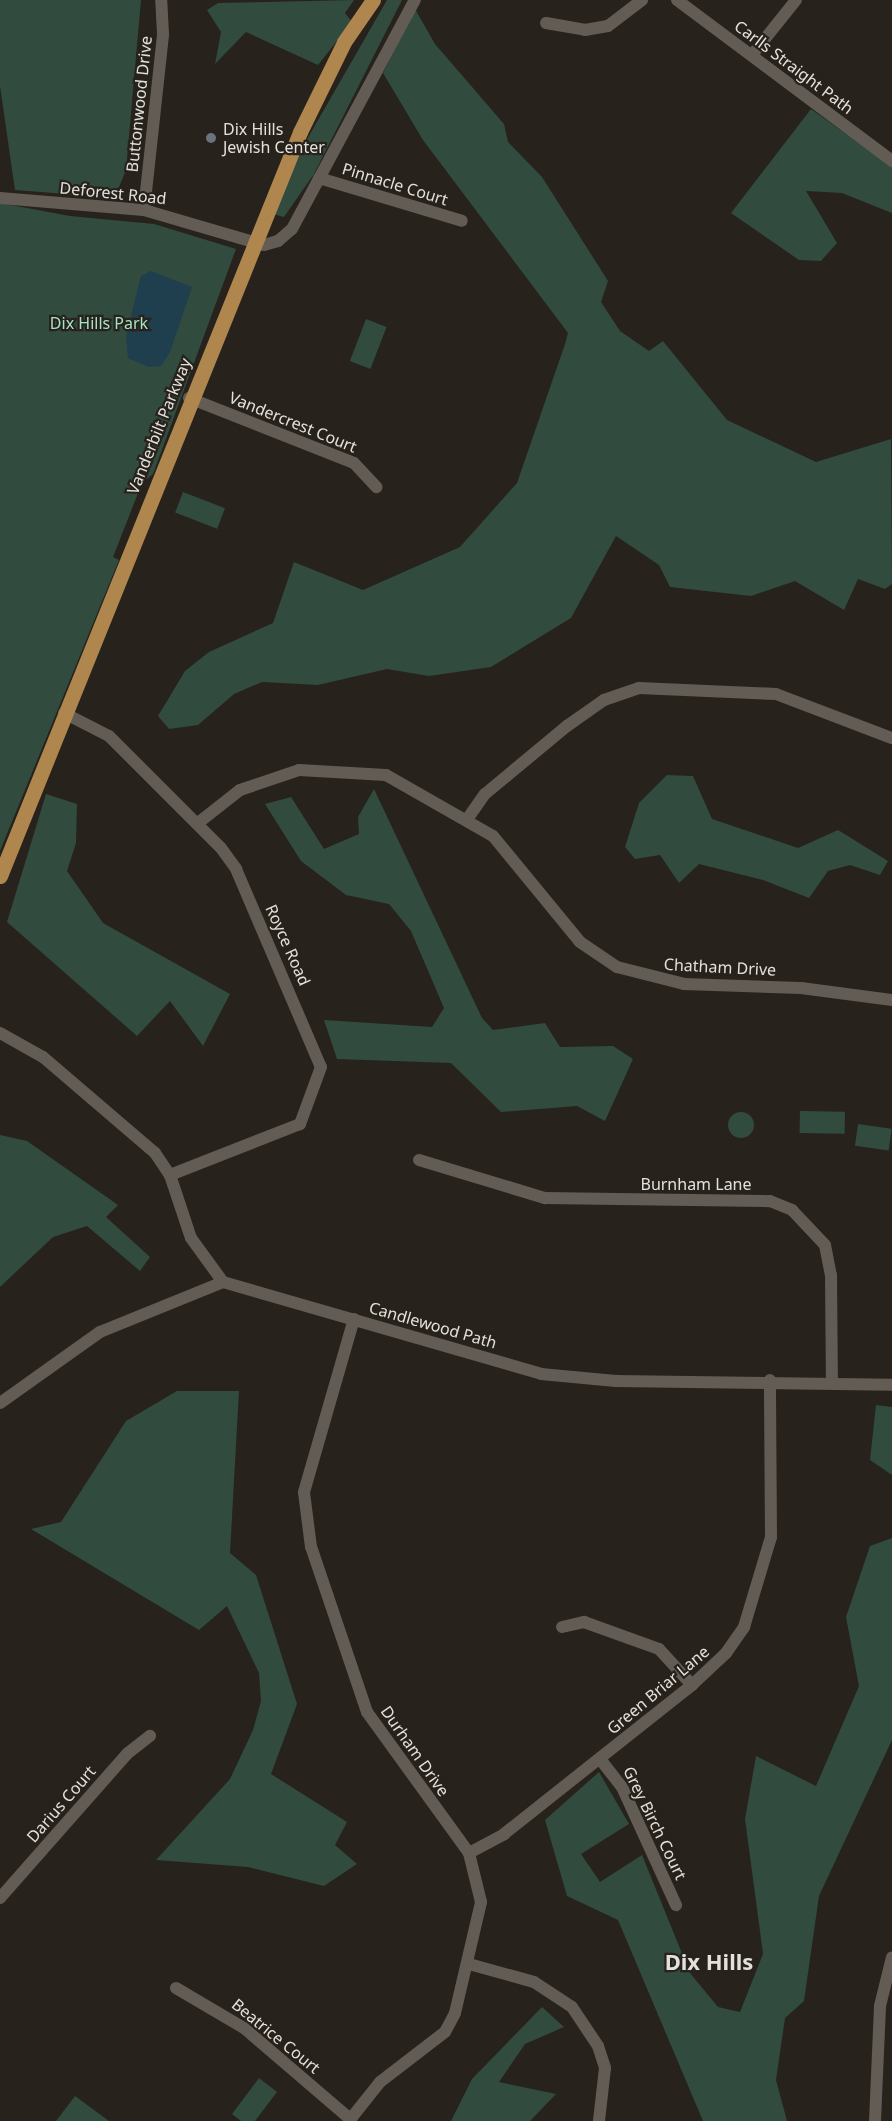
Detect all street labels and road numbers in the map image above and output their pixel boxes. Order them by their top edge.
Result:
street label: Carlls Straight Path [731,16,857,118]
street label: Buttonwood Drive [122,35,156,173]
street label: Pinnacle Court [340,159,450,209]
street label: Deforest Road [59,178,167,208]
street label: Vanderbilt Parkway [123,355,195,497]
street label: Vandercrest Court [226,388,360,456]
street label: Royce Road [262,901,314,989]
street label: Chatham Drive [663,954,777,980]
street label: Burnham Lane [640,1174,752,1194]
street label: Candlewood Path [367,1298,499,1352]
street label: Green Briar Lane [603,1642,713,1738]
street label: Durham Drive [377,1702,453,1800]
street label: Darius Court [23,1762,99,1846]
street label: Grey Birch Court [619,1763,691,1883]
street label: Beatrice Court [228,1995,324,2077]

